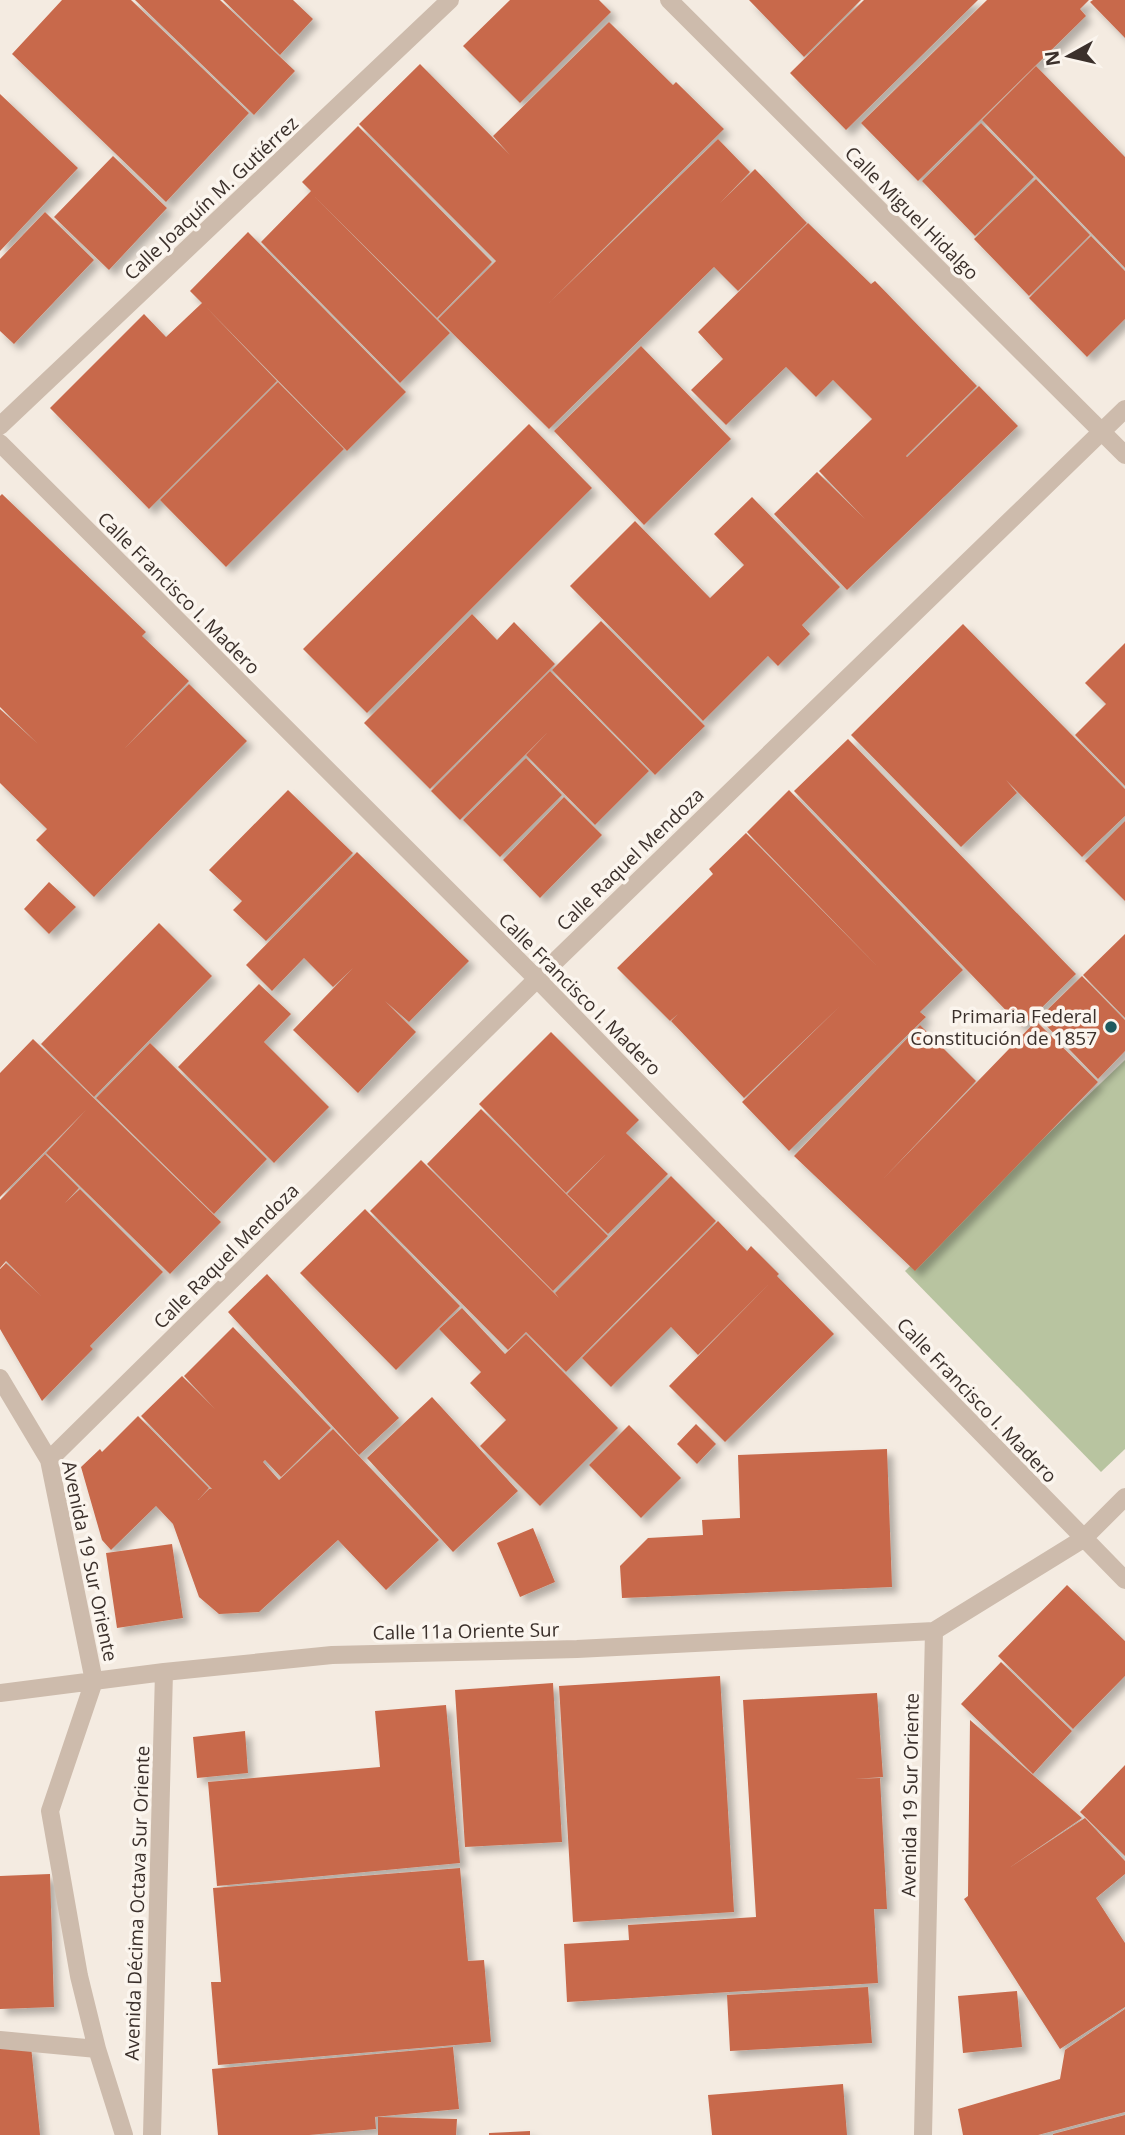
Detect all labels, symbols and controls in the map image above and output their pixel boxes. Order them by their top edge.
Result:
north arrow [1034,21,1104,91]
text: N [1038,49,1066,68]
street label: Calle Joaquín M. Gutiérrez [118,110,304,286]
street label: Calle Miguel Hidalgo [839,140,985,286]
street label: Calle Francisco I. Madero [92,506,266,680]
street label: Calle Raquel Mendoza [551,782,709,936]
street label: Calle Francisco I. Madero [493,907,667,1081]
place label: Primaria Federal Constitución de 1857 [910,1003,1097,1051]
marker: Primaria Federal Constitución de 1857 [1103,1019,1119,1035]
street label: Calle Raquel Mendoza [148,1178,304,1334]
street label: Calle Francisco I. Madero [891,1312,1063,1488]
street label: Avenida 19 Sur Oriente [56,1458,124,1664]
street label: Calle 11a Oriente Sur [372,1616,560,1646]
street label: Avenida 19 Sur Oriente [895,1693,925,1897]
street label: Avenida Décima Octava Sur Oriente [119,1745,155,2061]

